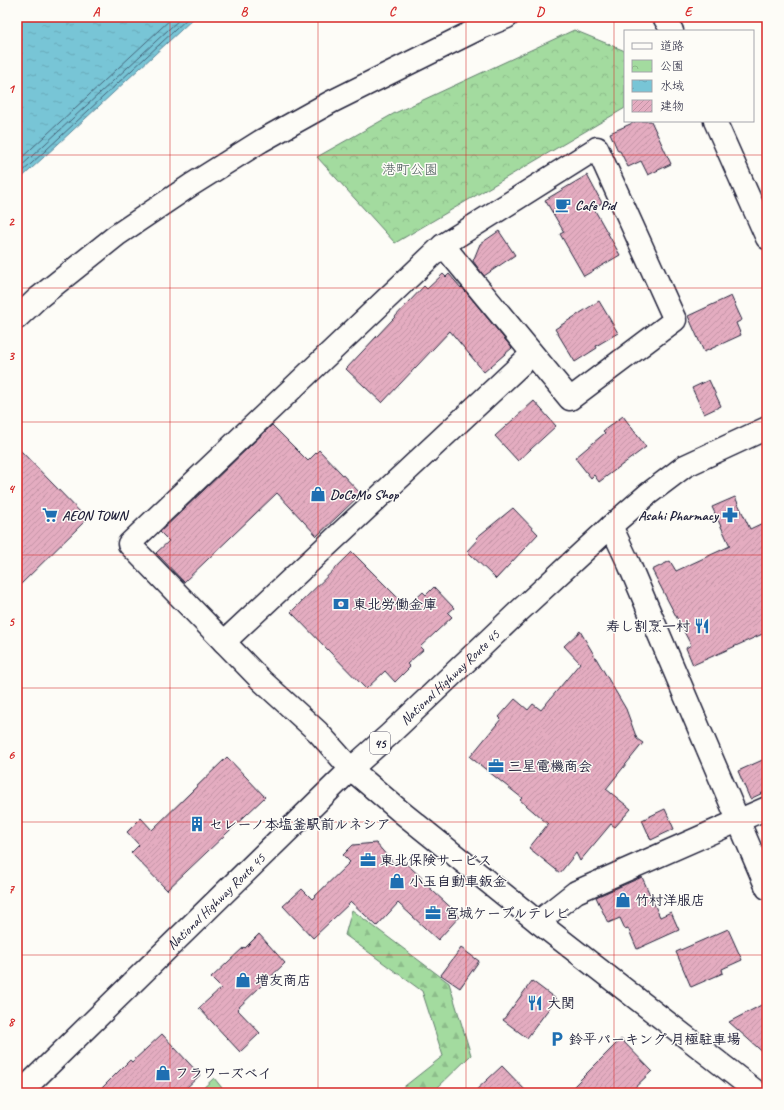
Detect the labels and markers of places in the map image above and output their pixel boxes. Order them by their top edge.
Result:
cafe icon: Cafe Pid [554,196,572,214]
place label: Cafe Pid [575,197,618,214]
shop icon: DoCoMo Shop [309,485,327,503]
place label: DoCoMo Shop [330,486,400,503]
supermarket icon: AEON TOWN [41,506,59,524]
pharmacy icon: Asahi Pharmacy [721,506,739,524]
place label: AEON TOWN [62,507,130,524]
place label: Asahi Pharmacy [638,507,719,524]
bank icon: 東北労働金庫 [332,595,350,613]
place label: 東北労働金庫 [353,596,437,613]
restaurant icon: 寿し割烹一村 [693,617,711,635]
place label: 寿し割烹一村 [606,618,690,635]
office icon: 三星電機商会 [487,757,505,775]
place label: 三星電機商会 [508,758,592,775]
building icon: セレーノ本塩釜駅前ルネシア [188,815,206,833]
place label: セレーノ本塩釜駅前ルネシア [209,816,391,833]
office icon: 東北保険サービス [359,851,377,869]
place label: 東北保険サービス [380,852,492,869]
shop icon: 小玉自動車鈑金 [388,872,406,890]
place label: 小玉自動車鈑金 [409,873,507,890]
shop icon: 竹村洋服店 [614,891,632,909]
place label: 竹村洋服店 [635,892,705,909]
office icon: 宮城ケーブルテレビ [424,904,442,922]
place label: 宮城ケーブルテレビ [445,905,570,922]
shop icon: 増友商店 [234,971,252,989]
place label: 増友商店 [255,972,311,989]
restaurant icon: 大関 [526,994,544,1012]
place label: 大関 [547,995,575,1012]
parking icon: 鈴平パーキング 月極駐車場 [548,1030,566,1048]
place label: 鈴平パーキング 月極駐車場 [569,1031,740,1048]
shop icon: フラワーズベイ [154,1064,172,1082]
place label: フラワーズベイ [175,1065,272,1082]

